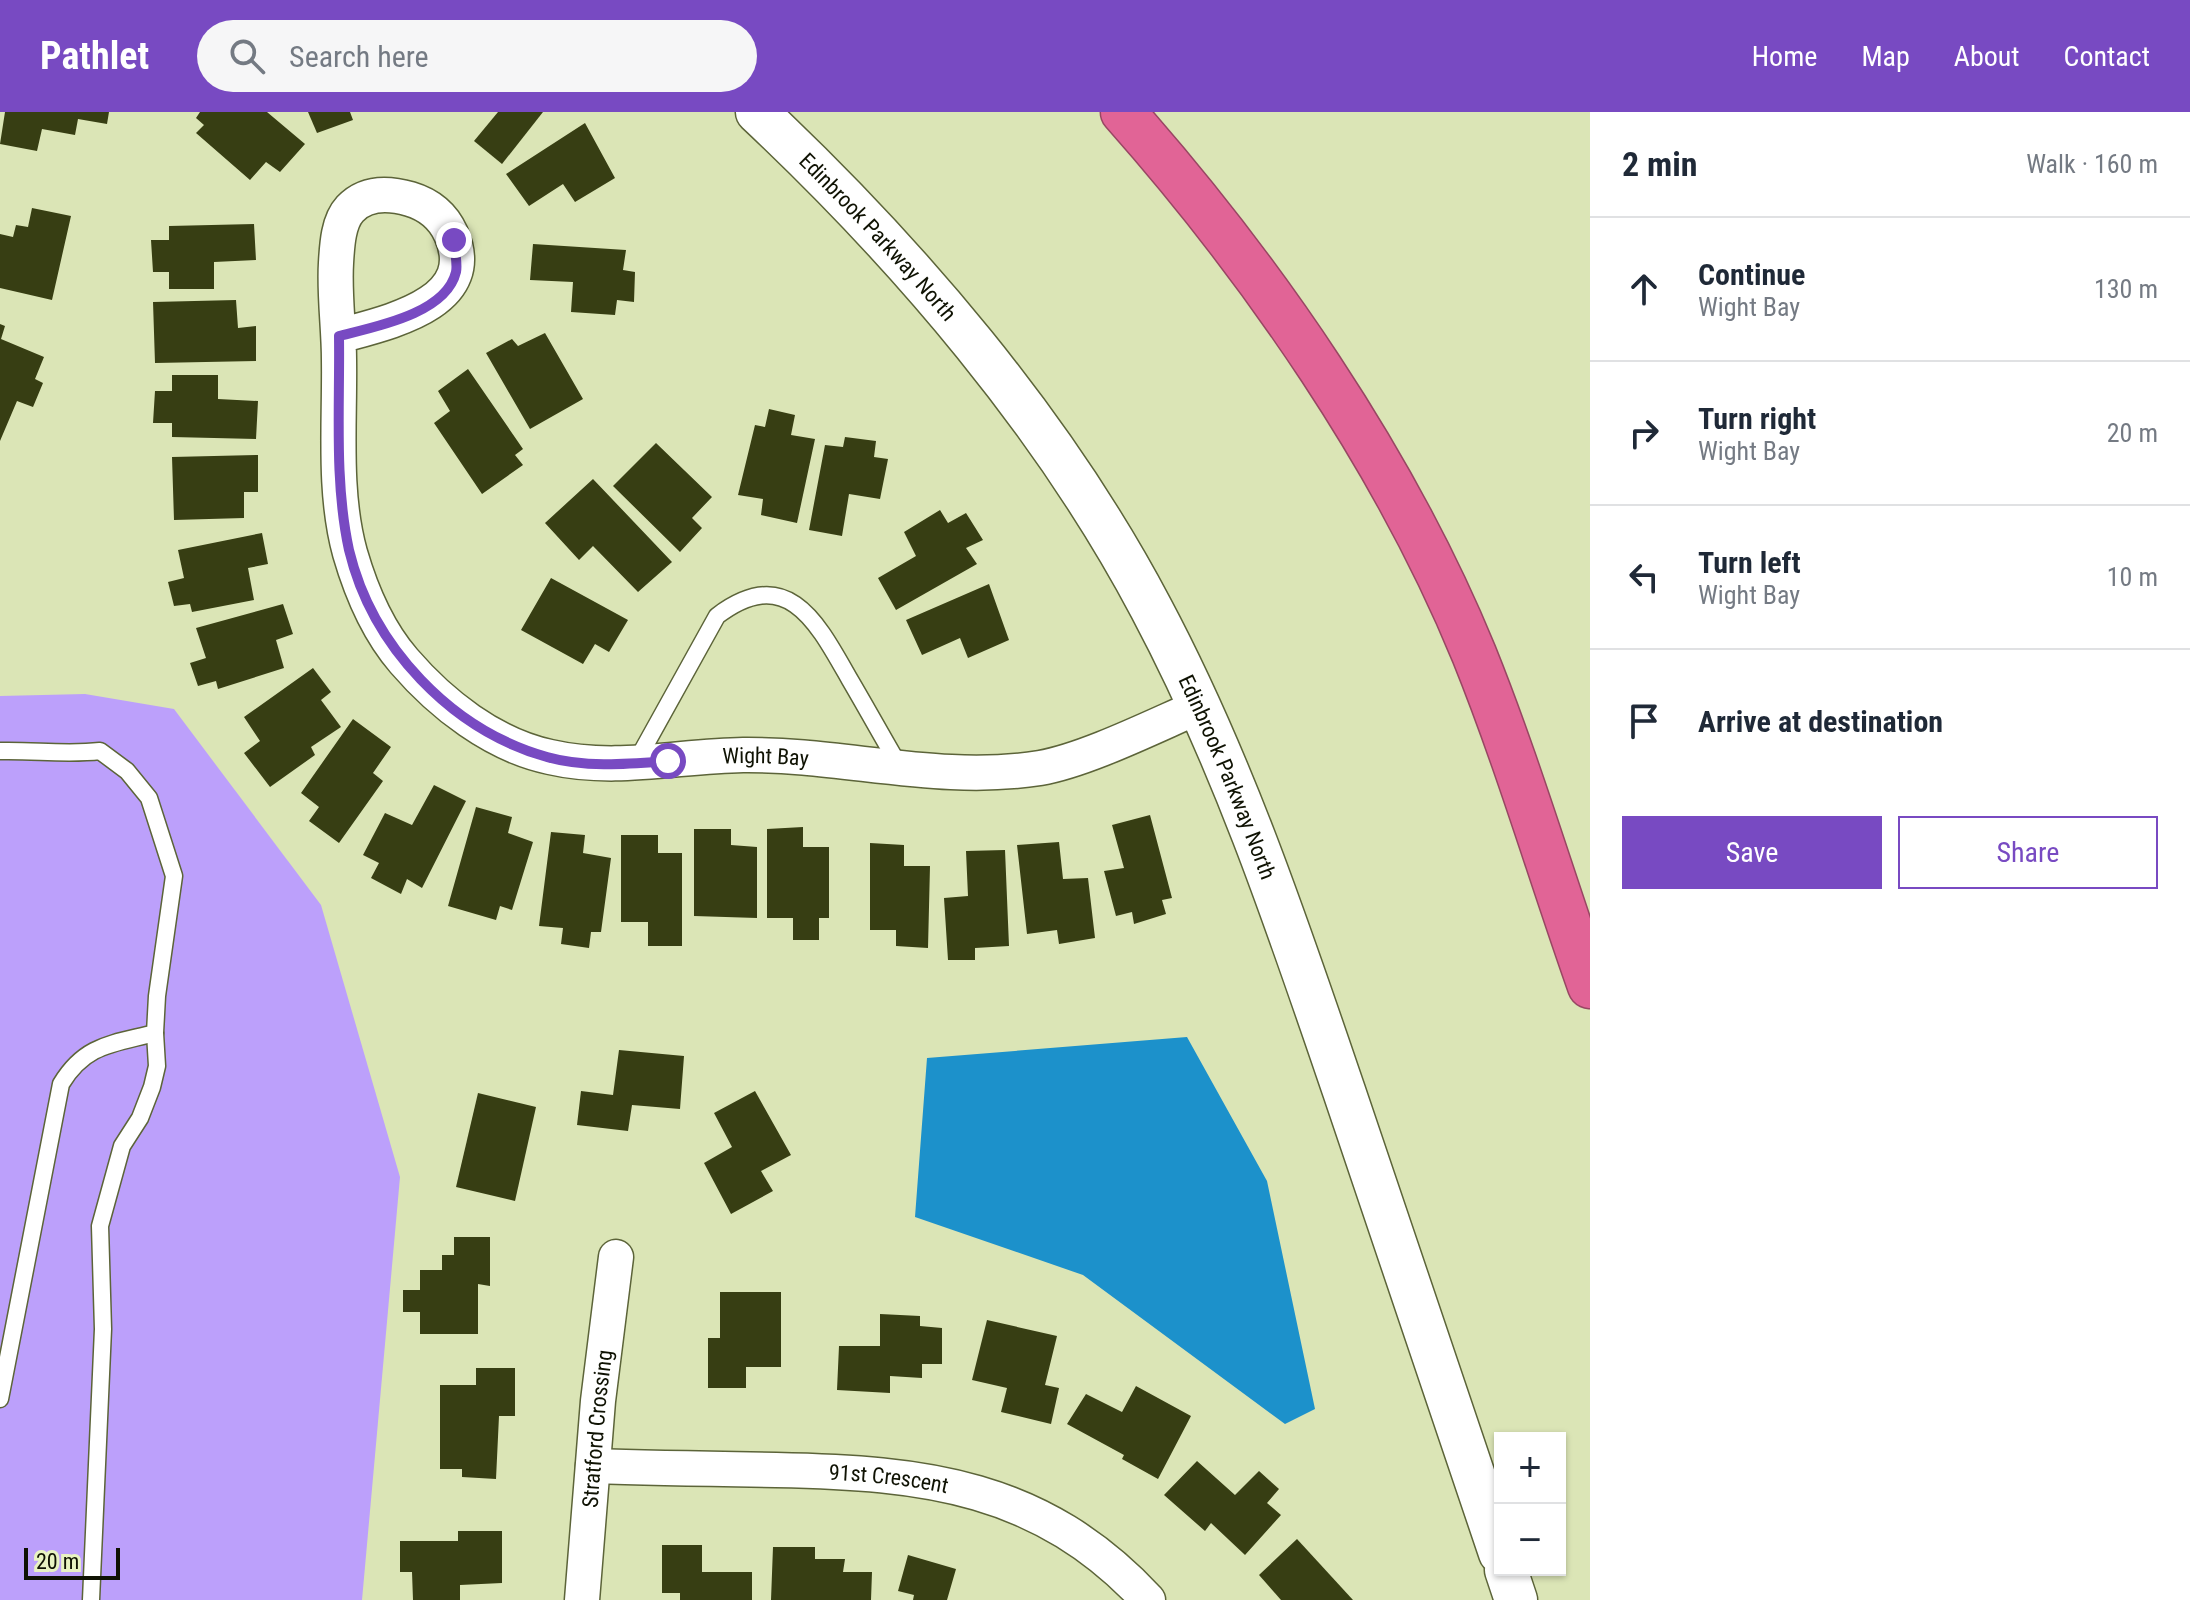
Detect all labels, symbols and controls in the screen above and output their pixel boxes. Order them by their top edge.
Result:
search box [197,20,757,92]
text: Pathlet [40,34,149,78]
icon: search [225,34,269,78]
text: Search here [289,39,429,74]
text: Home [1752,40,1817,73]
text: Map [1861,40,1910,73]
text: About [1954,40,2020,73]
text: Contact [2064,40,2150,73]
text: 2 min [1622,144,1698,184]
street label: Edinbrook Parkway North [794,148,961,326]
text: Walk · 160 m [2026,149,2158,179]
route end [436,222,472,258]
text: Continue [1698,257,1805,292]
icon: ahead [1622,267,1666,311]
text: 130 m [2094,274,2158,304]
text: Wight Bay [1698,292,1800,322]
text: Turn right [1698,401,1816,436]
icon: right [1622,411,1666,455]
text: 20 m [2107,418,2158,448]
text: Wight Bay [1698,436,1800,466]
text: Turn left [1698,545,1801,580]
icon: left [1622,555,1666,599]
text: 10 m [2107,562,2158,592]
text: Wight Bay [1698,580,1800,610]
street label: Edinbrook Parkway North [1174,671,1281,883]
icon: arrive [1622,699,1666,743]
text: Arrive at destination [1698,704,1943,739]
route start [650,743,686,779]
street label: Wight Bay [722,743,810,771]
button: Save [1622,816,1882,889]
button: Share [1898,816,2158,889]
street label: Stratford Crossing [577,1348,617,1509]
map controls [1494,1432,1566,1576]
button: + [1494,1432,1566,1504]
street label: 91st Crescent [828,1460,951,1498]
button: − [1494,1504,1566,1576]
scale bar [24,1544,120,1580]
text: 20 m [36,1549,79,1574]

